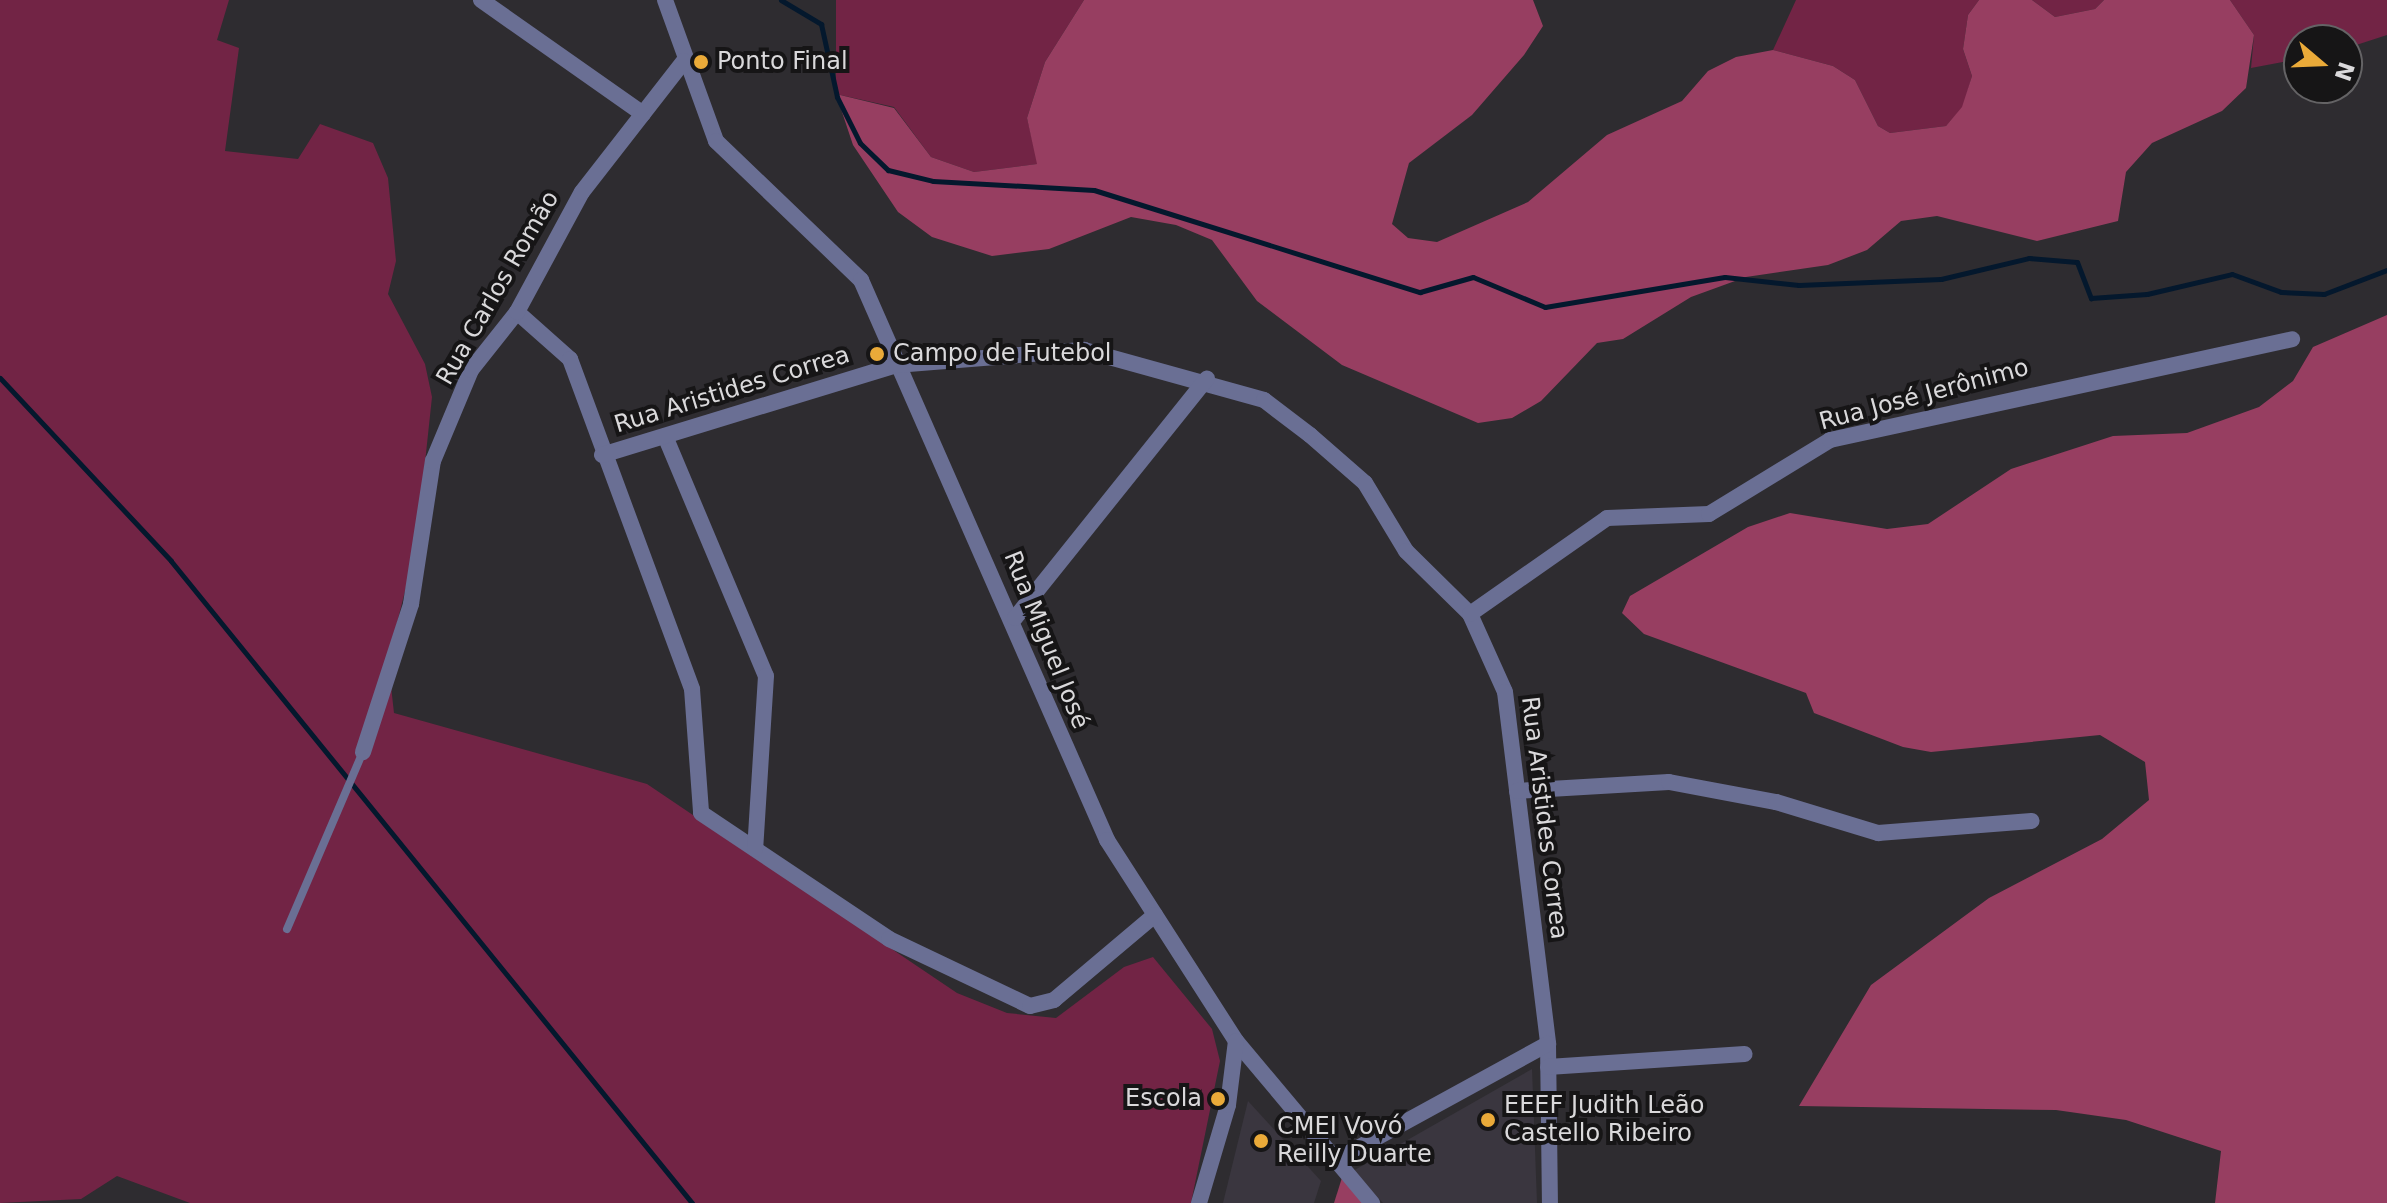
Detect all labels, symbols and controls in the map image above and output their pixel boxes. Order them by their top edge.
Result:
north arrow [2283,24,2363,104]
place label: Ponto Final [717,48,848,76]
marker: Ponto Final [692,53,710,71]
text: N [2329,59,2359,84]
street label: Rua Carlos Romão [431,186,565,390]
street label: Rua Aristides Correa [611,340,853,440]
place label: Campo de Futebol [893,340,1111,368]
marker: Campo de Futebol [868,345,886,363]
street label: Rua José Jerônimo [1816,353,2032,437]
street label: Rua Miguel José [997,547,1095,733]
street label: Rua Aristides Correa [1515,695,1573,941]
place label: Escola [1125,1085,1202,1113]
marker: Escola [1209,1090,1227,1108]
place label: EEEF Judith Leão Castello Ribeiro [1504,1092,1704,1148]
marker: EEEF Judith Leão Castello Ribeiro [1479,1111,1497,1129]
place label: CMEI Vovó Reilly Duarte [1277,1113,1432,1169]
marker: CMEI Vovó Reilly Duarte [1252,1132,1270,1150]

